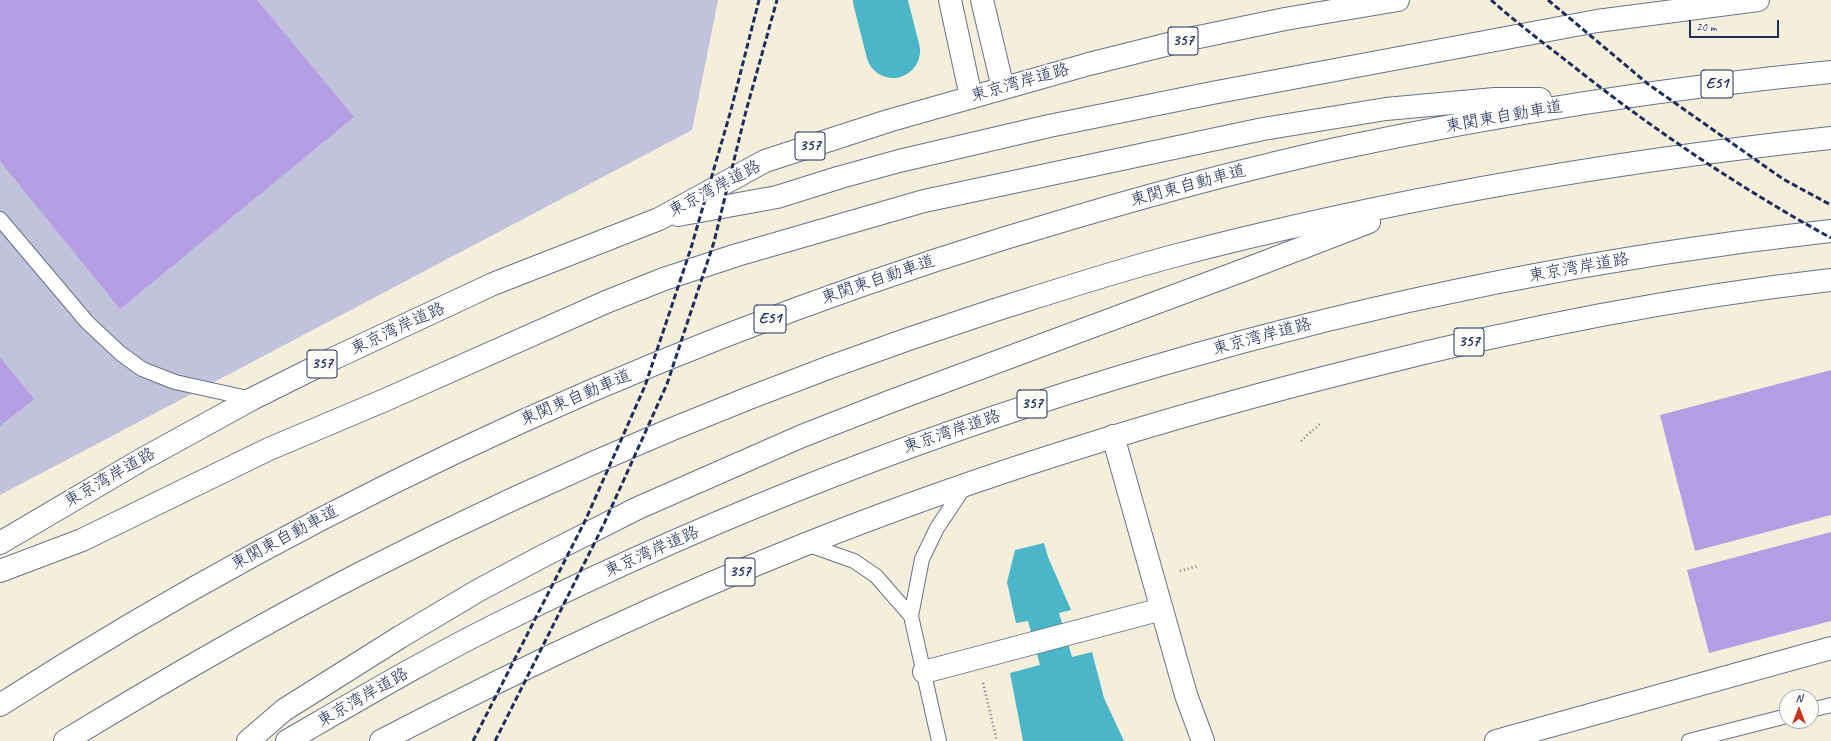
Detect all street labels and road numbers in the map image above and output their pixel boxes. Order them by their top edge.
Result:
road number: 357 [1168,27,1198,55]
street label: 東京湾岸道路 [968,59,1072,107]
road number: E51 [1701,70,1733,98]
street label: 東関東自動車道 [1444,97,1564,137]
road number: 357 [795,132,825,160]
street label: 東京湾岸道路 [665,156,765,222]
street label: 東関東自動車道 [1128,161,1248,211]
street label: 東京湾岸道路 [1527,249,1631,287]
street label: 東関東自動車道 [818,251,938,309]
street label: 東京湾岸道路 [347,298,449,360]
road number: E51 [754,305,786,333]
street label: 東京湾岸道路 [1210,314,1314,360]
road number: 357 [1454,328,1484,356]
road number: 357 [307,350,337,378]
street label: 東関東自動車道 [517,365,635,431]
road number: 357 [1017,390,1047,418]
street label: 東京湾岸道路 [900,406,1004,458]
street label: 東京湾岸道路 [61,444,159,512]
street label: 東関東自動車道 [228,501,342,575]
street label: 東京湾岸道路 [601,522,703,582]
road number: 357 [725,558,755,586]
street label: 東京湾岸道路 [314,664,412,732]

